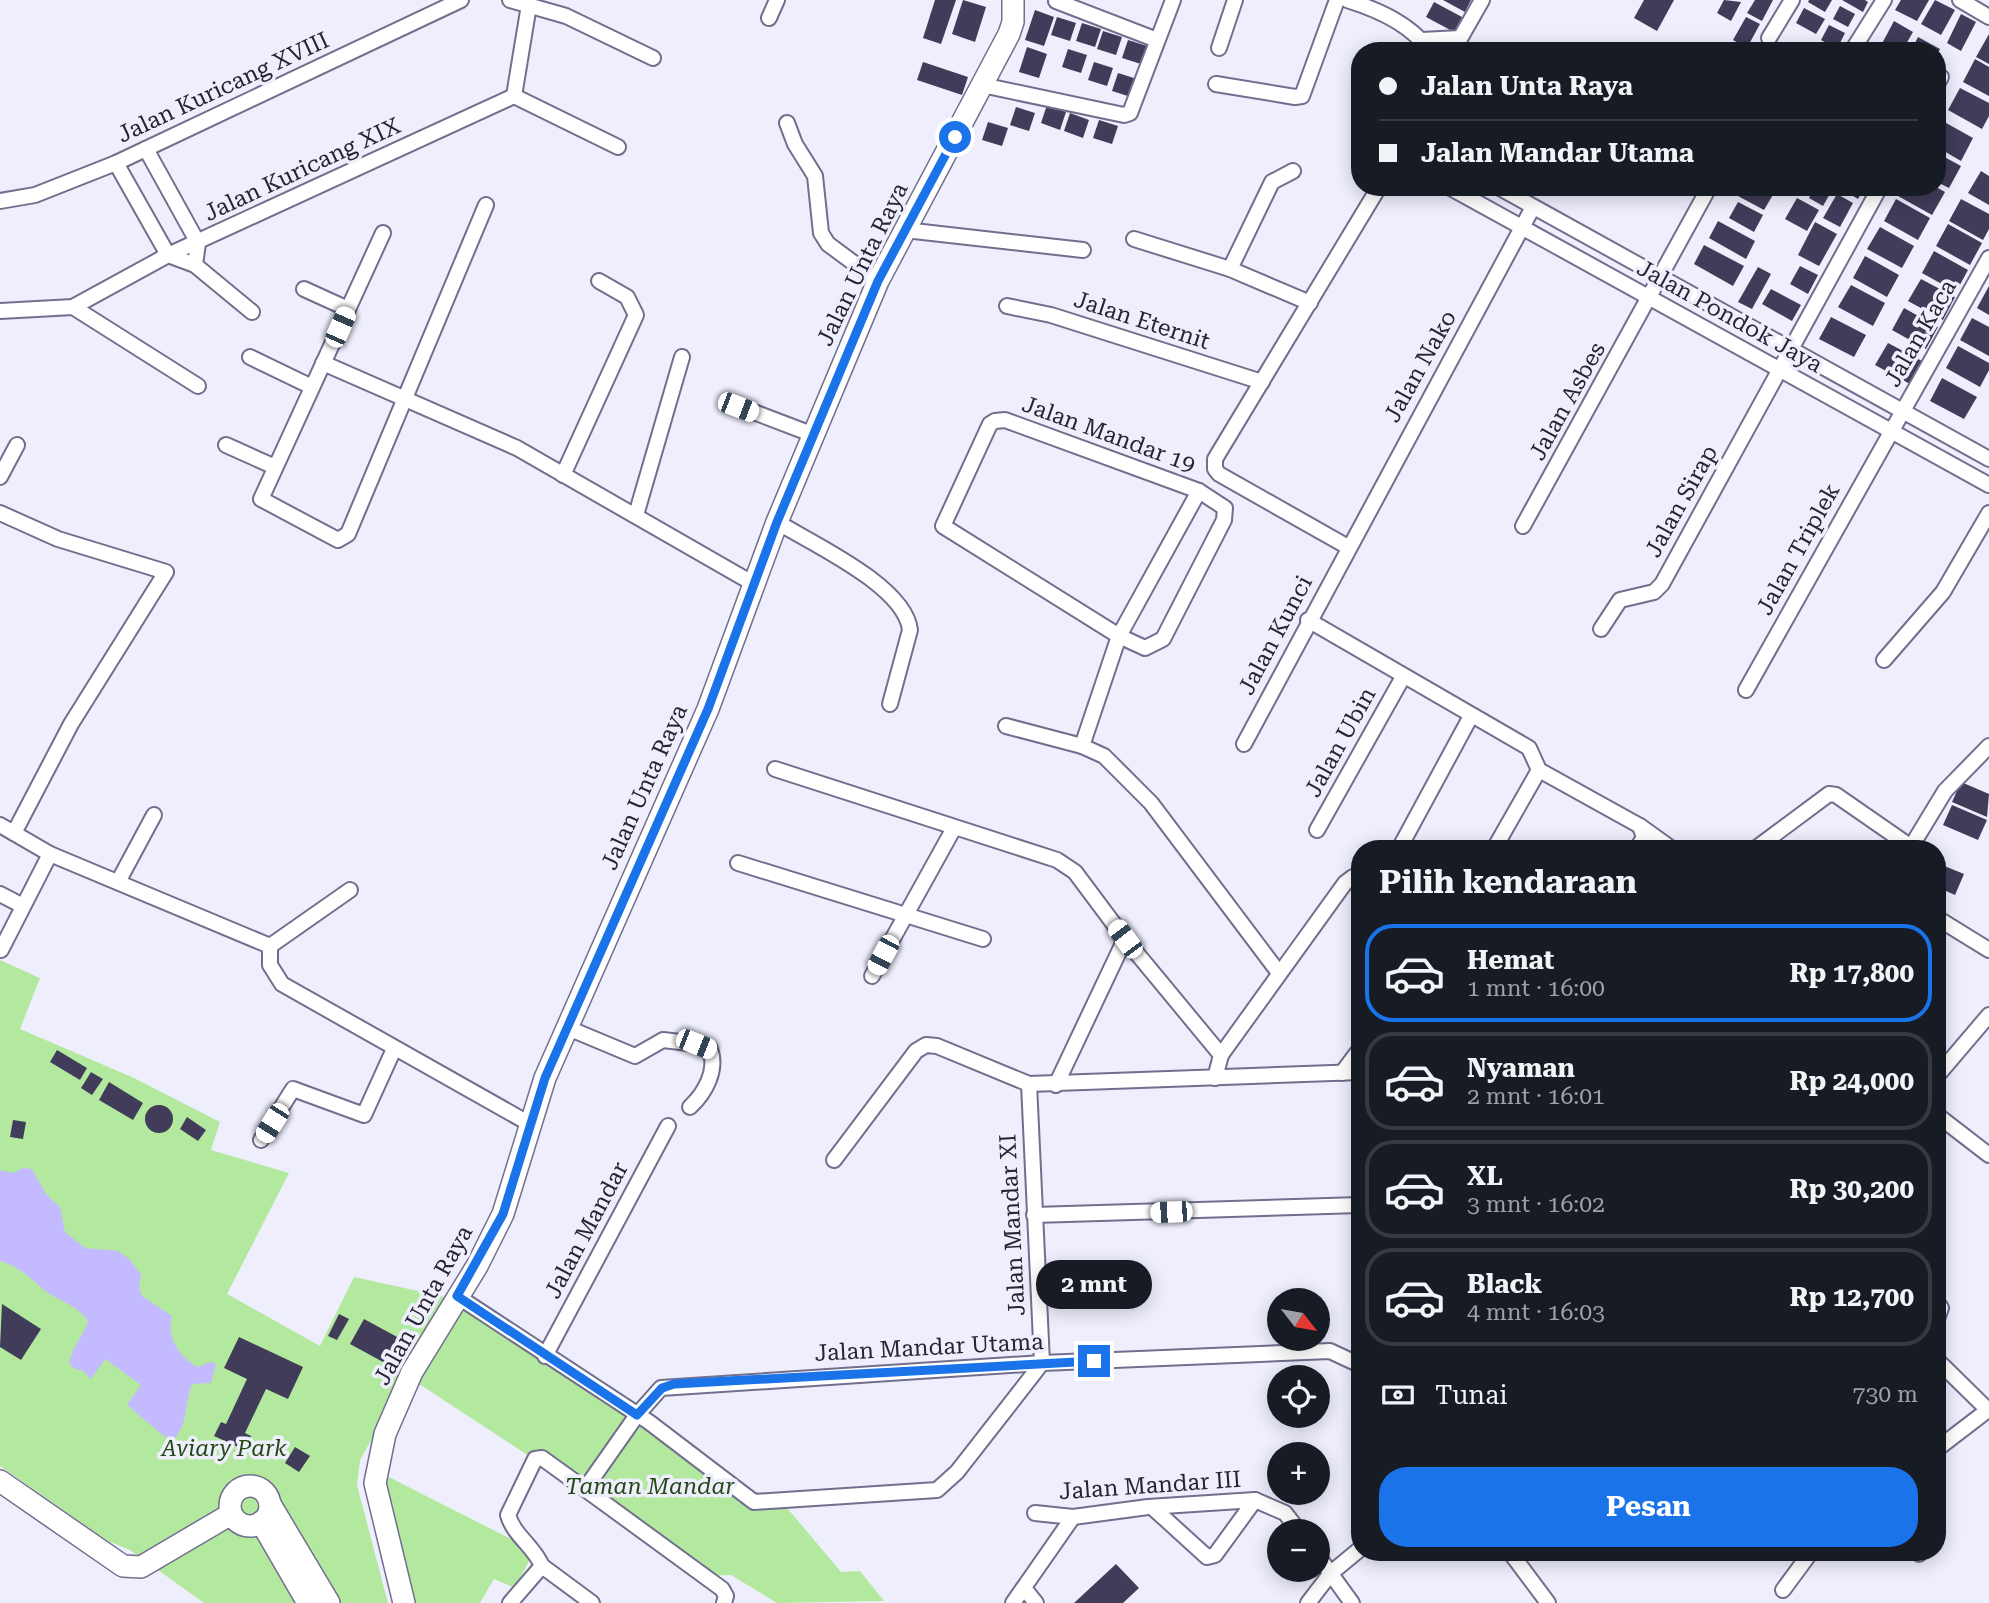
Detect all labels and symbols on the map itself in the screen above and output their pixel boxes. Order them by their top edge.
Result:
street label: Jalan Kuricang XVIII [113,27,333,148]
street label: Jalan Kuricang XIX [200,112,405,227]
route start [939,121,971,153]
street label: Jalan Unta Raya [811,178,914,350]
street label: Jalan Pondok Jaya [1632,254,1828,379]
street label: Jalan Kaca [1879,274,1962,392]
street label: Jalan Eternit [1071,286,1213,355]
car [322,304,359,350]
street label: Jalan Nako [1379,306,1462,427]
street label: Jalan Asbes [1524,337,1611,465]
car [715,390,762,424]
street label: Jalan Mandar 19 [1019,391,1199,478]
street label: Jalan Sirap [1640,441,1723,562]
street label: Jalan Triplek [1751,478,1846,620]
street label: Jalan Kunci [1233,571,1318,699]
street label: Jalan Ubin [1299,683,1382,802]
street label: Jalan Unta Raya [596,700,693,874]
car [1104,916,1147,962]
car [864,932,903,978]
car [673,1026,720,1062]
car [252,1100,293,1146]
street label: Jalan Mandar XI [994,1133,1031,1317]
street label: Jalan Mandar [539,1157,634,1303]
car [1150,1201,1193,1223]
street label: Jalan Unta Raya [368,1220,479,1390]
callout: 2 mnt [1036,1260,1152,1308]
north arrow [1267,1288,1330,1351]
street label: Jalan Mandar Utama [814,1328,1045,1367]
route end [1078,1345,1110,1377]
park label: Aviary Park [159,1435,287,1462]
street label: Jalan Mandar III [1058,1466,1242,1505]
park label: Taman Mandar [565,1473,735,1500]

